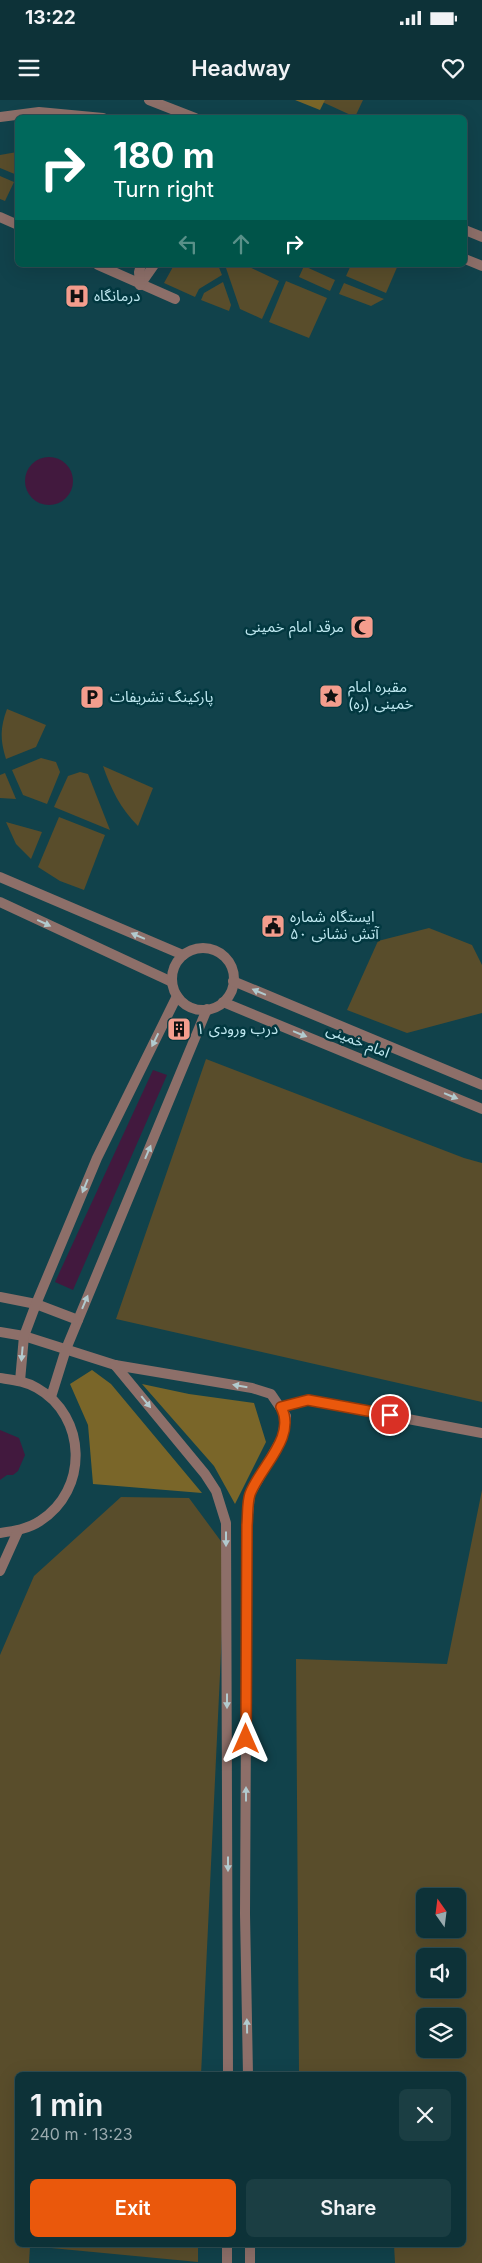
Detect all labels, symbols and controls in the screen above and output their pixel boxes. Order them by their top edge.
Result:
text: 13:22 [25,6,76,29]
icon: menu [15,54,43,82]
icon: heart [439,54,467,82]
text: Headway [191,55,291,81]
text: 180 m [113,134,215,176]
icon: right [30,135,95,200]
text: Turn right [113,176,214,202]
icon: left [174,230,202,258]
icon: ahead [227,230,255,258]
icon: right [280,230,308,258]
hospital icon: درمانگاه [64,283,90,309]
place label: درمانگاه [94,286,140,305]
mosque icon: مرقد امام خمینی [349,614,375,640]
place label: مرقد امام خمینی [245,617,344,638]
place label: مقبره امام خمینی (ره) [348,677,414,713]
place icon: مقبره امام خمینی (ره) [318,683,344,709]
parking icon: پارکینگ تشریفات [79,684,105,710]
place label: پارکینگ تشریفات [110,687,213,707]
place label: ایستگاه شماره ۵۰ آتش نشانی [290,907,379,943]
public building icon: ایستگاه شماره ۵۰ آتش نشانی [260,913,286,939]
one-way arrow [37,919,51,927]
one-way arrow [131,931,145,939]
one-way arrow [252,987,266,995]
building icon: درب ورودی ۱ [166,1016,192,1042]
place label: درب ورودی ۱ [196,1019,278,1038]
street label: امام خمینی [323,1019,393,1064]
one-way arrow [293,1030,308,1038]
one-way arrow [151,1033,159,1047]
one-way arrow [444,1092,458,1100]
one-way arrow [144,1145,152,1159]
one-way arrow [81,1179,89,1194]
one-way arrow [82,1295,90,1309]
one-way arrow [18,1346,26,1362]
one-way arrow [231,1382,247,1390]
pin [369,1394,411,1436]
one-way arrow [141,1396,152,1409]
icon: arrive [376,1401,404,1429]
one-way arrow [222,1531,230,1547]
one-way arrow [223,1694,231,1710]
position arrow [219,1712,271,1764]
one-way arrow [242,1786,250,1802]
one-way arrow [224,1856,232,1872]
north arrow [416,1888,466,1938]
map controls [416,1888,466,2058]
button: sound [416,1948,466,1998]
button: layers [416,2008,466,2058]
one-way arrow [243,2018,251,2034]
text: 1 min [30,2087,103,2123]
button: close [399,2089,451,2141]
text: 240 m · 13:23 [30,2124,133,2144]
button: Exit [30,2179,236,2237]
button: Share [246,2179,451,2237]

